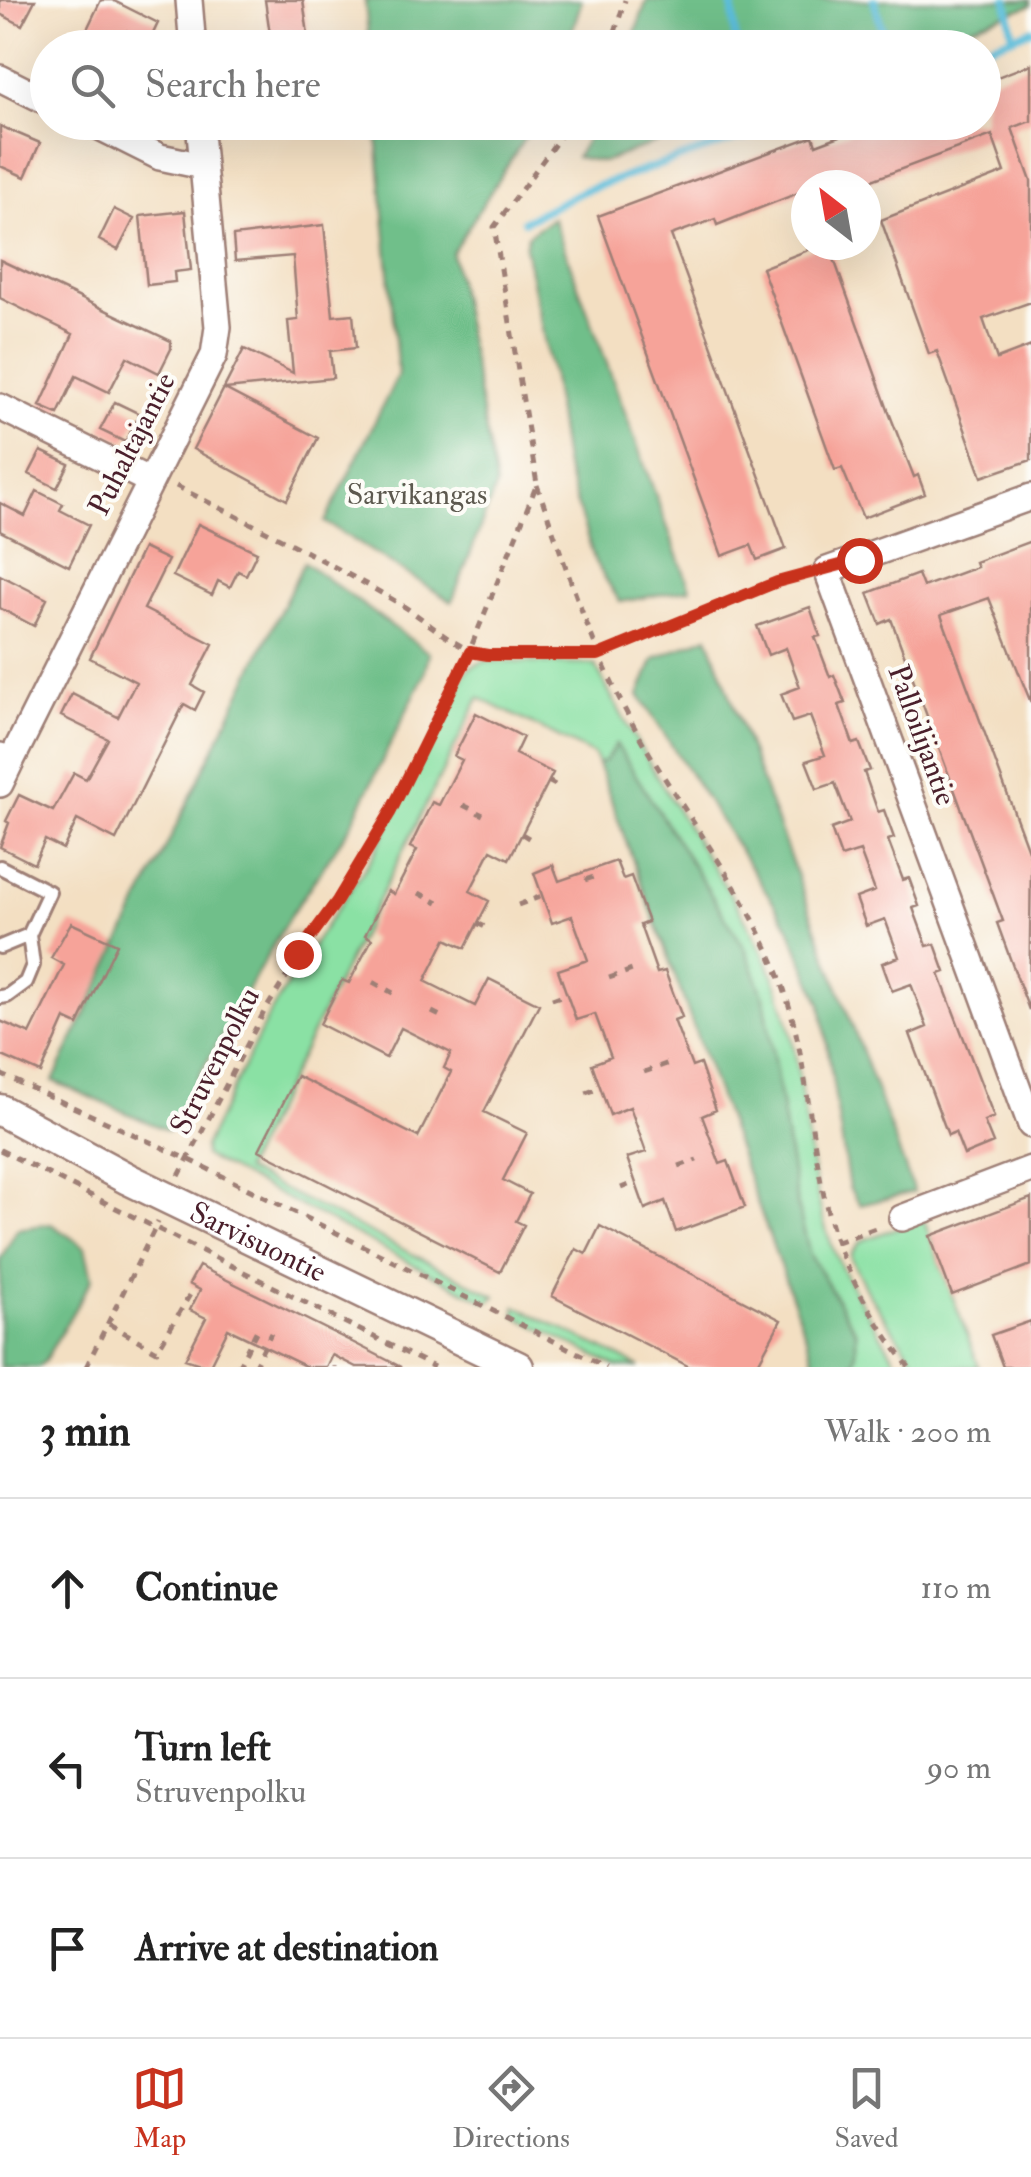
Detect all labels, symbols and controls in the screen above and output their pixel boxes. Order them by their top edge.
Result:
search box [30,30,1001,140]
icon: search [65,58,120,113]
text: Search here [145,61,321,109]
north arrow [791,170,881,260]
street label: Puhaltajantie [80,366,184,522]
park label: Sarvikangas [347,476,487,513]
route start [837,538,883,584]
street label: Palloilijantie [879,660,965,810]
route end [276,932,322,978]
street label: Struvenpolku [162,981,268,1141]
street label: Sarvisuontie [184,1193,333,1290]
text: 3 min [40,1406,130,1458]
text: Walk · 200 m [824,1412,991,1452]
icon: ahead [40,1561,95,1616]
text: Continue [135,1564,278,1612]
text: 110 m [920,1568,991,1608]
text: Turn left [135,1724,271,1772]
icon: left [40,1741,95,1796]
text: 90 m [927,1748,991,1788]
text: Struvenpolku [135,1772,306,1812]
icon: arrive [40,1921,95,1976]
text: Arrive at destination [135,1924,439,1972]
tab: Map [132,2061,187,2156]
tab: Directions [452,2061,570,2156]
tab: Saved [835,2061,899,2156]

